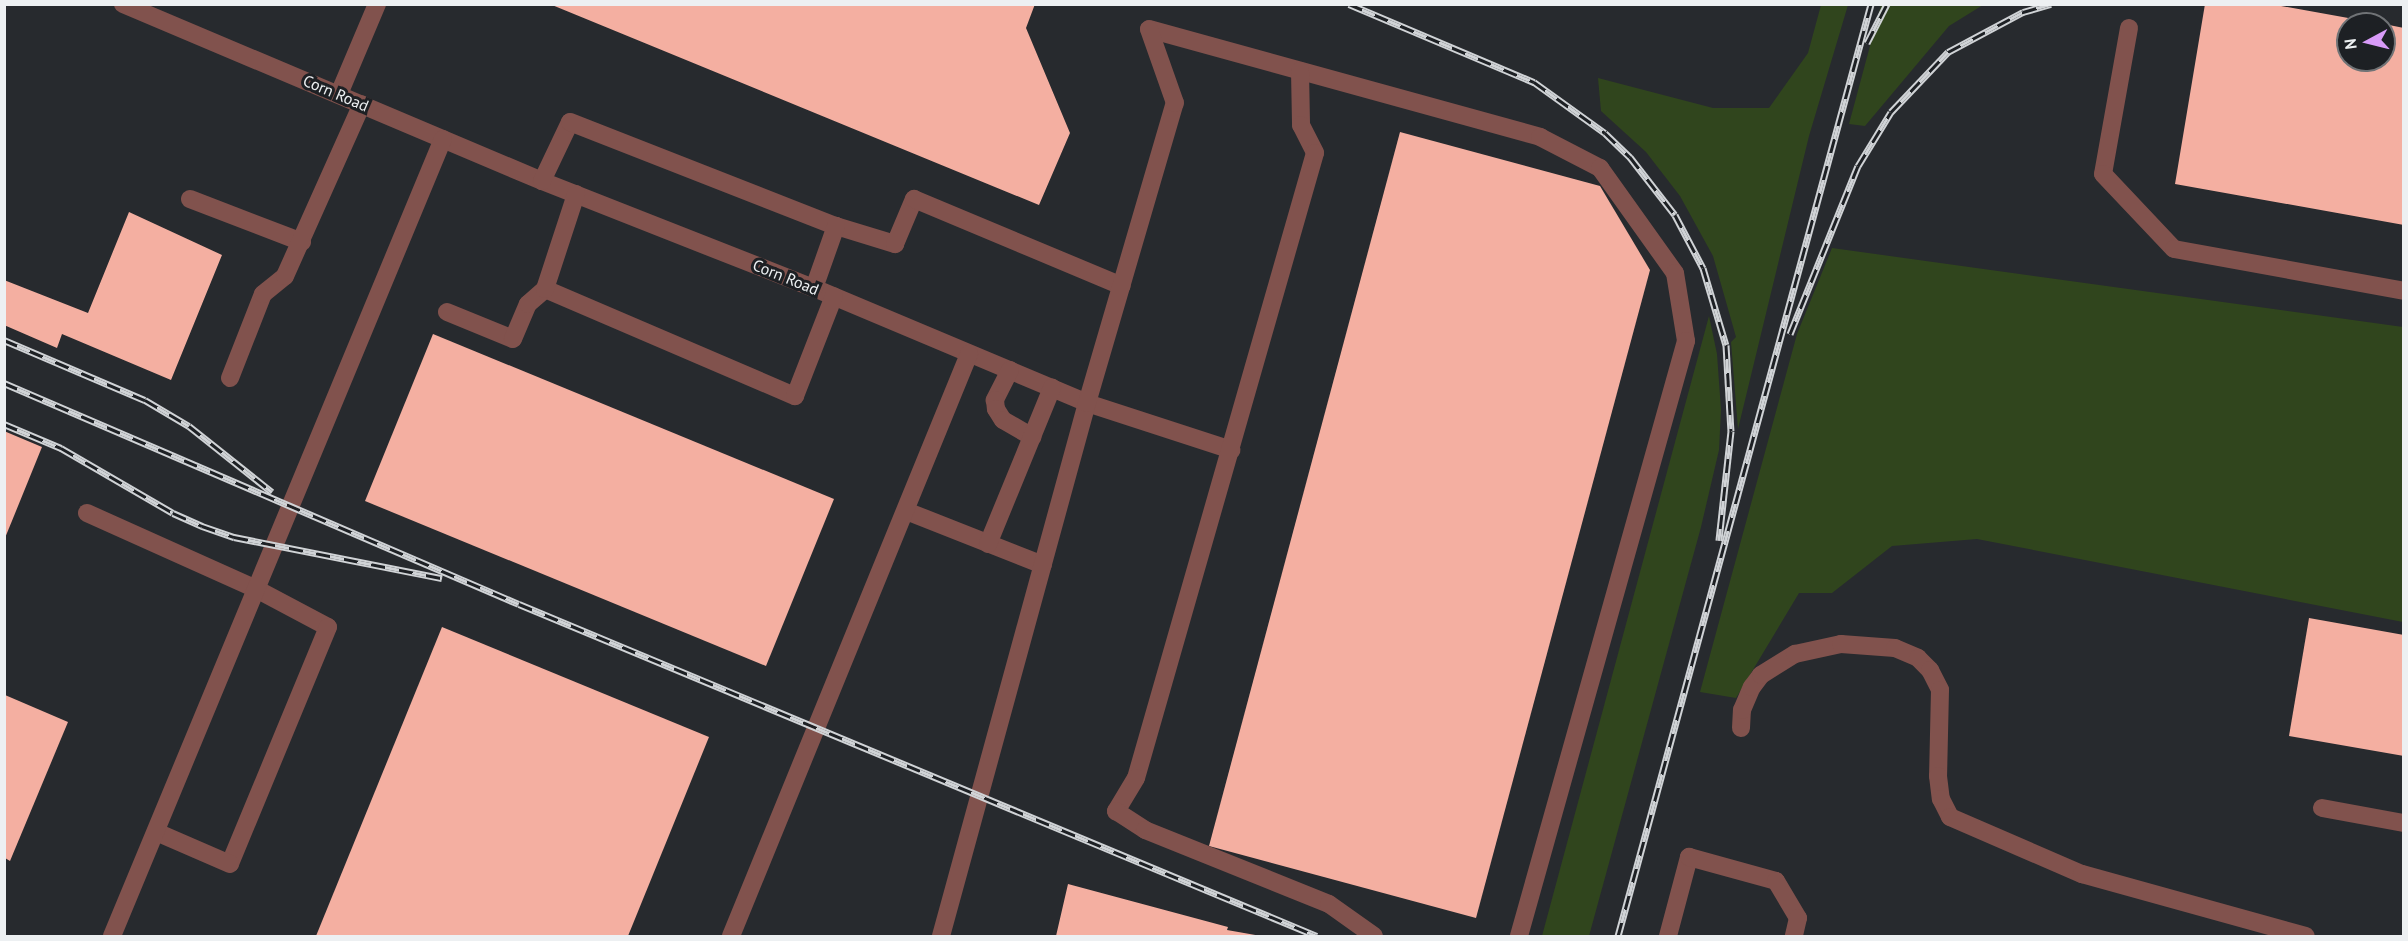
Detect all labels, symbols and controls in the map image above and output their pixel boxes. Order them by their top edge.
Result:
north arrow [2336,12,2396,72]
text: N [2340,38,2361,50]
street label: Corn Road [300,71,372,115]
street label: Corn Road [750,255,822,299]

